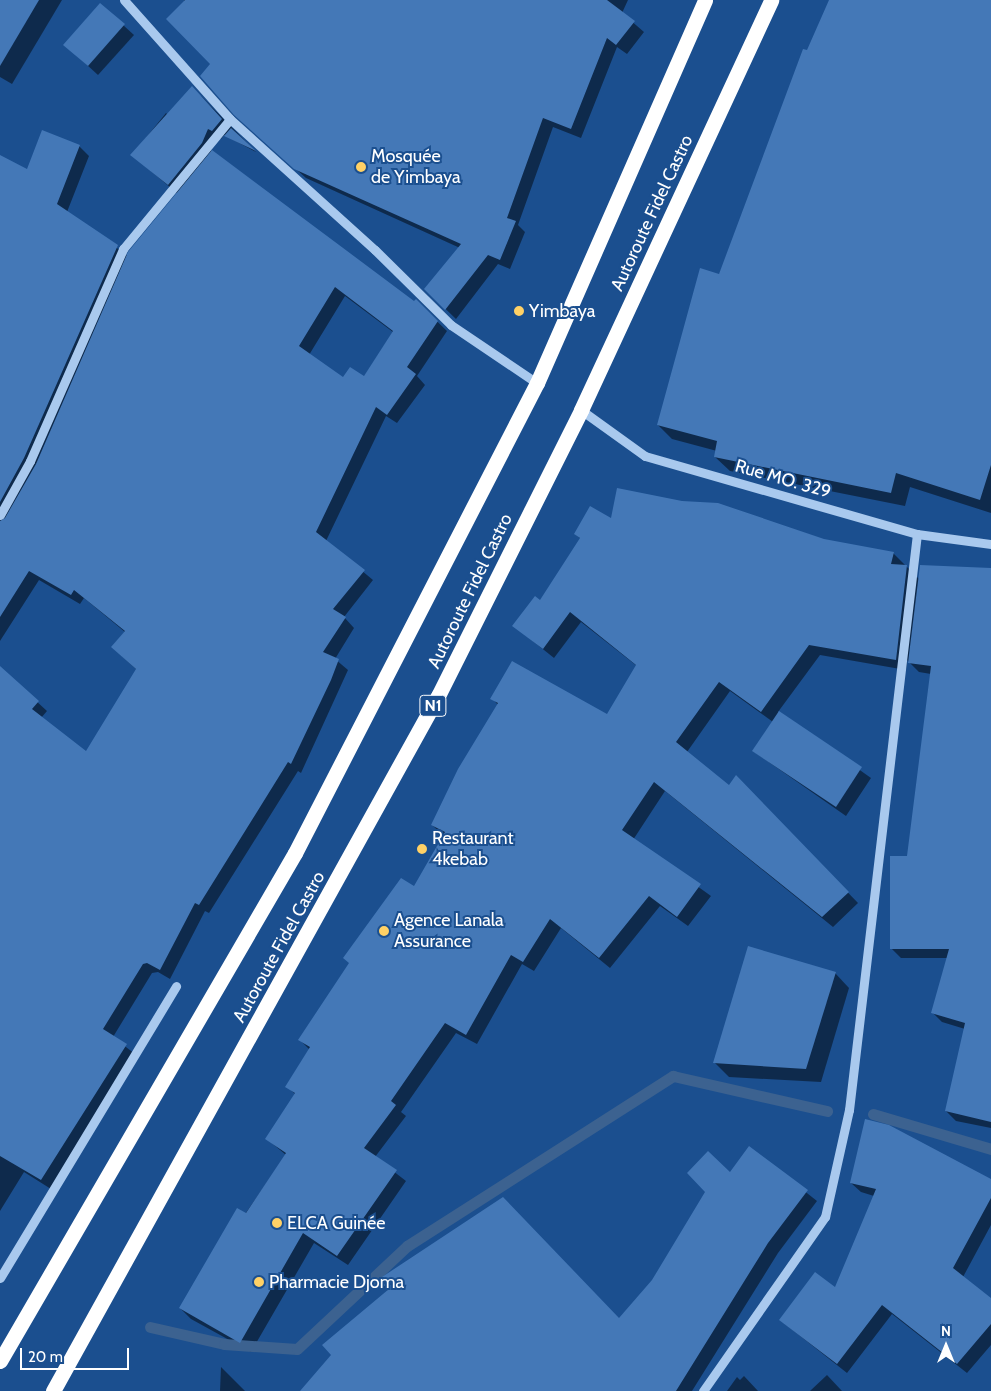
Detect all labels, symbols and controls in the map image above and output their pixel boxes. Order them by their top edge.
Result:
street label: Autoroute Fidel Castro [606,132,698,294]
place label: Mosquée de Yimbaya [371,146,461,188]
marker: Mosquée de Yimbaya [355,161,367,173]
place label: Yimbaya [529,300,595,322]
marker: Yimbaya [513,305,525,317]
street label: Rue MO. 329 [733,455,833,503]
street label: Autoroute Fidel Castro [423,510,517,672]
road number: N1 [419,692,447,719]
place label: Restaurant 4kebab [432,828,514,871]
marker: Restaurant 4kebab [416,843,428,855]
street label: Autoroute Fidel Castro [228,868,330,1026]
place label: Agence Lanala Assurance [394,910,504,952]
marker: Agence Lanala Assurance [378,925,390,937]
place label: ELCA Guinée [287,1212,385,1234]
marker: ELCA Guinée [271,1217,283,1229]
place label: Pharmacie Djoma [269,1271,404,1293]
marker: Pharmacie Djoma [253,1276,265,1288]
north arrow [921,1321,971,1371]
text: N [941,1322,951,1340]
scale bar [22,1338,131,1370]
text: 20 m [28,1348,63,1366]

